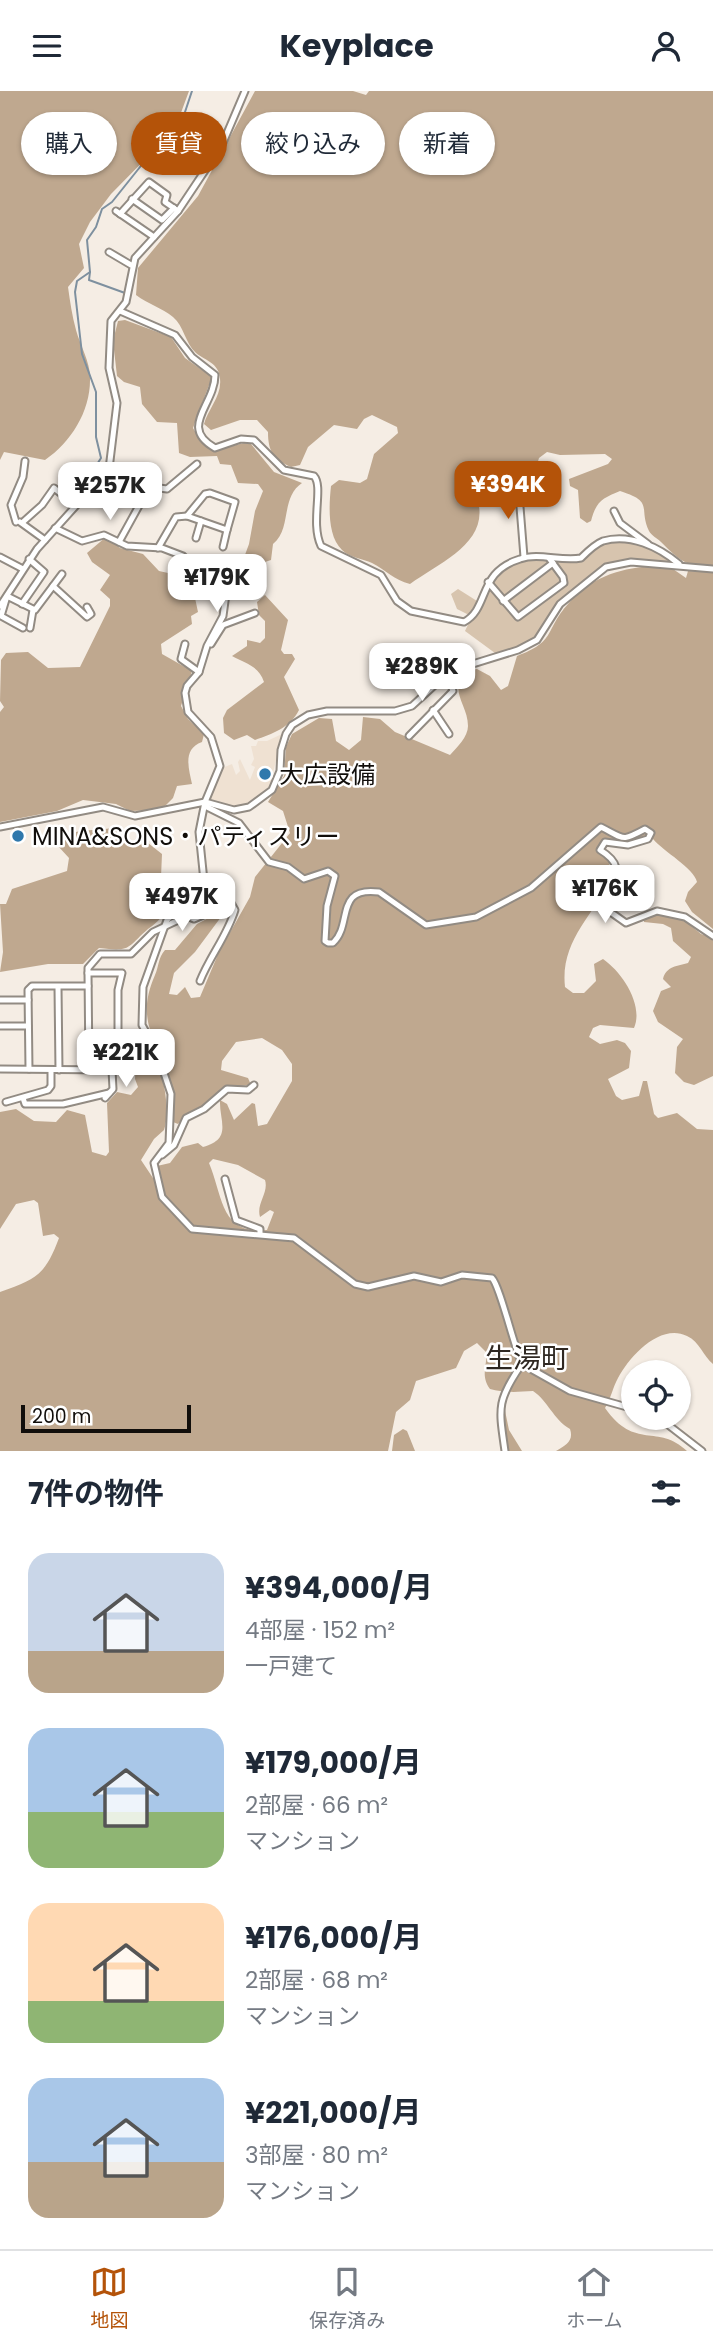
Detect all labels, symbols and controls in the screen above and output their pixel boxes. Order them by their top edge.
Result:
text: Keyplace [279,23,434,68]
icon: menu [28,27,66,65]
icon: person [647,27,685,65]
chip: 購入 [21,112,117,175]
chip: 賃貸 [131,112,227,175]
chip: 絞り込み [241,112,385,175]
chip: 新着 [399,112,495,175]
pin: ¥394K [459,461,557,521]
pin: ¥257K [61,463,159,522]
text: ¥394K [470,468,546,500]
text: ¥257K [74,469,146,501]
pin: ¥179K [168,554,266,614]
text: ¥179K [184,561,250,593]
pin: ¥289K [373,643,471,703]
text: ¥289K [385,650,459,682]
place label: 大広設備 [279,758,375,791]
marker: 大広設備 [257,766,273,782]
place label: MINA&SONS・パティスリー [32,820,340,853]
marker: MINA&SONS・パティスリー [10,828,26,844]
pin: ¥176K [556,865,654,925]
text: ¥176K [571,872,639,904]
pin: ¥497K [133,873,231,933]
text: ¥497K [145,880,219,912]
pin: ¥221K [77,1030,175,1089]
text: ¥221K [93,1036,159,1068]
district label: 生湯町 [485,1339,569,1378]
map controls [621,1360,691,1430]
button: locate [621,1360,691,1430]
scale bar [21,1402,191,1434]
text: 200 m [32,1403,91,1430]
text: 7件の物件 [28,1472,164,1515]
icon: filters [647,1474,685,1512]
text: ¥394,000/月 [245,1566,433,1609]
icon: home [84,1581,168,1665]
text: 4部屋 · 152 m² [245,1614,395,1646]
text: 一戸建て [245,1650,337,1682]
text: ¥179,000/月 [245,1741,422,1784]
icon: home [84,1756,168,1840]
text: 2部屋 · 66 m² [245,1789,388,1821]
text: マンション [245,1825,360,1857]
text: ¥176,000/月 [245,1916,422,1959]
icon: home [84,1931,168,2015]
text: 2部屋 · 68 m² [245,1964,388,1996]
text: マンション [245,2000,360,2032]
text: ¥221,000/月 [245,2091,422,2134]
icon: home [84,2106,168,2190]
text: 3部屋 · 80 m² [245,2139,388,2171]
text: マンション [245,2175,360,2207]
tab: 地図 [90,2263,128,2335]
tab: 保存済み [309,2263,385,2335]
tab: ホーム [566,2263,623,2335]

